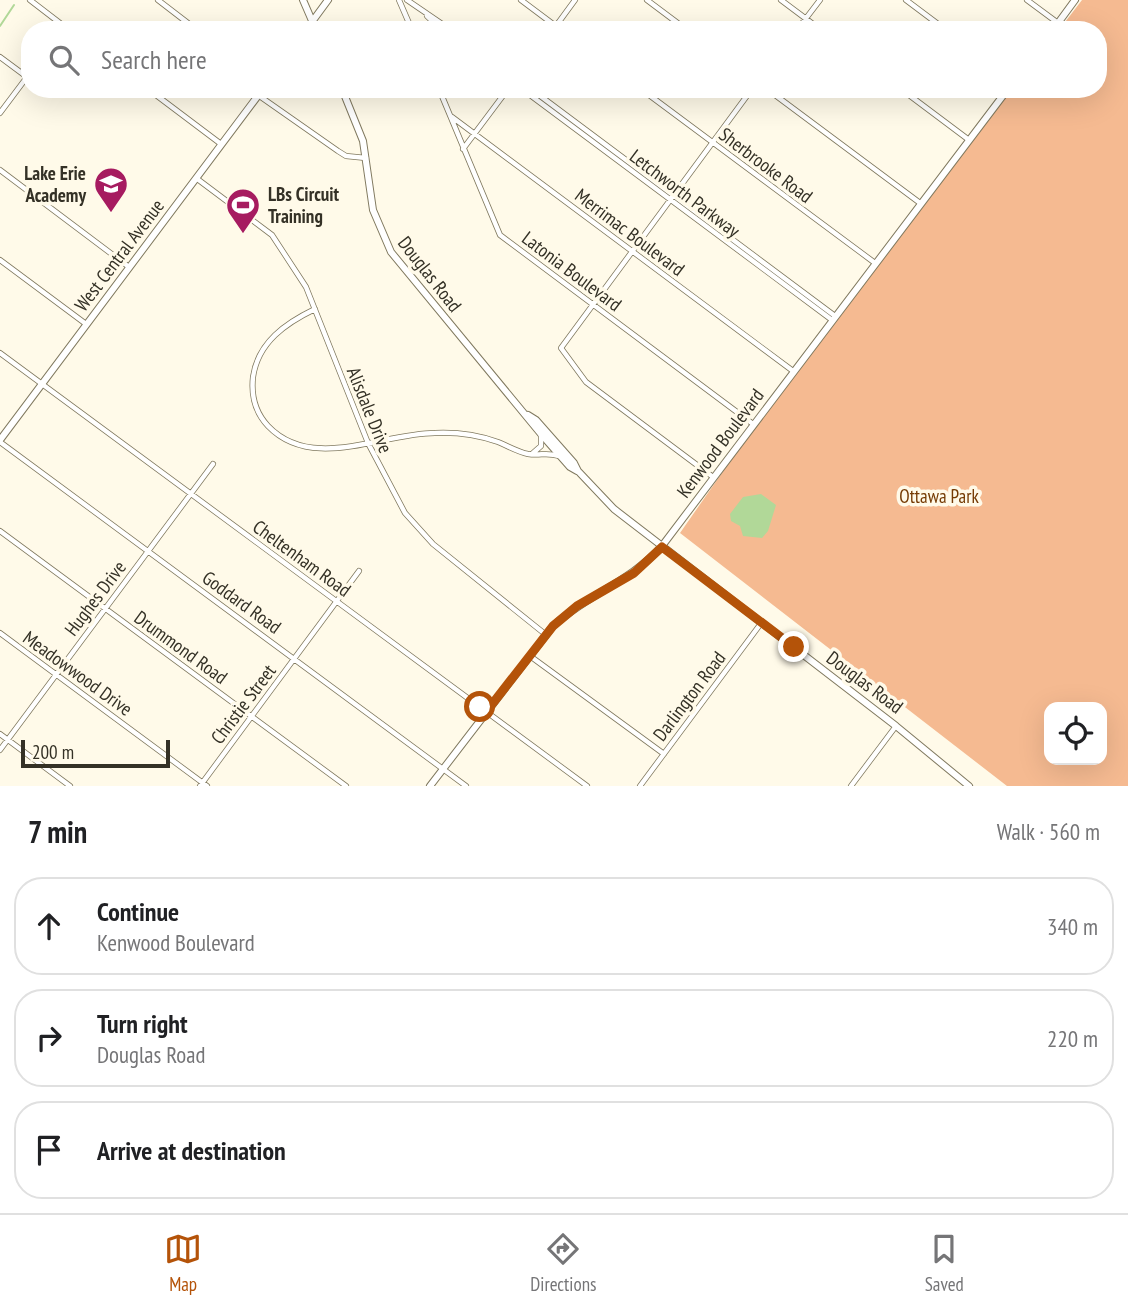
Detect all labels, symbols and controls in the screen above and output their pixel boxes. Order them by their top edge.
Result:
search box [21,21,1107,98]
icon: search [45,41,83,79]
text: Search here [101,43,207,76]
street label: Sherbrooke Road [714,122,818,208]
street label: Letchworth Parkway [625,144,746,243]
place label: Lake Erie Academy [24,161,86,207]
school or university icon: Lake Erie Academy [92,165,130,214]
place label: LBs Circuit Training [268,182,340,228]
street label: Merrimac Boulevard [571,183,689,281]
sports icon: LBs Circuit Training [224,186,262,235]
street label: West Central Avenue [69,194,169,316]
street label: Latonia Boulevard [518,226,626,316]
street label: Douglas Road [393,231,467,317]
street label: Alisdale Drive [342,363,398,457]
street label: Kenwood Boulevard [671,384,769,502]
park label: Ottawa Park [899,484,979,508]
street label: Cheltenham Road [248,514,356,602]
street label: Hughes Drive [59,556,131,640]
street label: Goddard Road [198,565,286,639]
street label: Drummond Road [130,605,232,689]
street label: Meadowwood Drive [19,625,138,721]
route end [778,631,809,662]
street label: Douglas Road [822,645,908,719]
street label: Darlington Road [648,646,730,746]
street label: Christie Street [205,659,281,749]
route start [464,691,495,722]
map controls [1044,702,1107,765]
button: locate [1044,702,1107,765]
scale bar [21,737,170,769]
text: 200 m [32,740,74,764]
text: 7 min [28,812,87,851]
text: Walk · 560 m [997,817,1100,846]
text: Continue [97,895,179,928]
icon: ahead [30,907,68,945]
text: 340 m [1047,912,1098,941]
text: Kenwood Boulevard [97,928,255,957]
text: Turn right [97,1007,188,1040]
icon: right [30,1019,68,1057]
text: 220 m [1047,1024,1098,1053]
text: Douglas Road [97,1040,205,1069]
icon: arrive [30,1131,68,1169]
text: Arrive at destination [97,1134,286,1167]
tab: Map [164,1230,202,1296]
tab: Directions [530,1230,596,1296]
tab: Saved [925,1230,964,1296]

